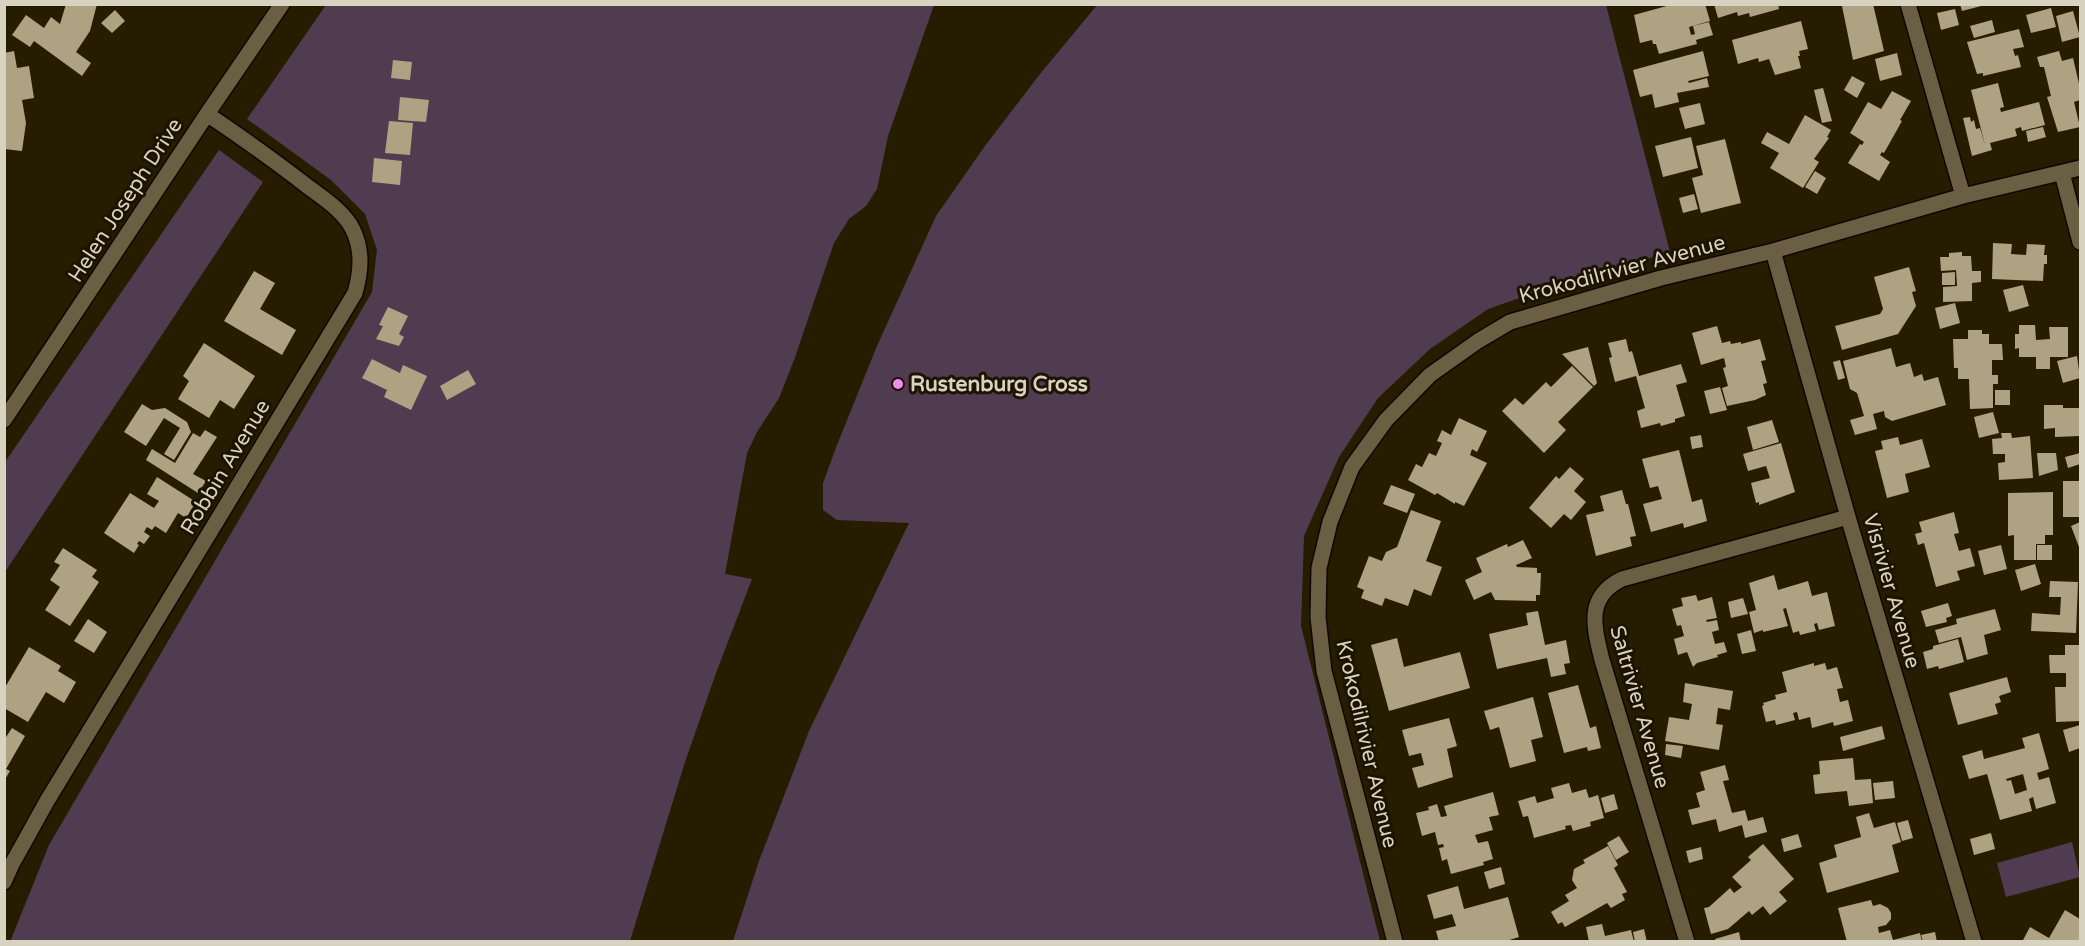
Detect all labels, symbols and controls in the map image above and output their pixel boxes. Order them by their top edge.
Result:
street label: Helen Joseph Drive [63,113,188,287]
street label: Krokodilrivier Avenue [1516,230,1728,309]
place label: Rustenburg Cross [910,372,1088,397]
marker: Rustenburg Cross [891,377,905,391]
street label: Robbin Avenue [175,395,276,539]
street label: Visrivier Avenue [1857,511,1926,672]
street label: Saltrivier Avenue [1604,623,1675,792]
street label: Krokodilrivier Avenue [1330,638,1403,851]

